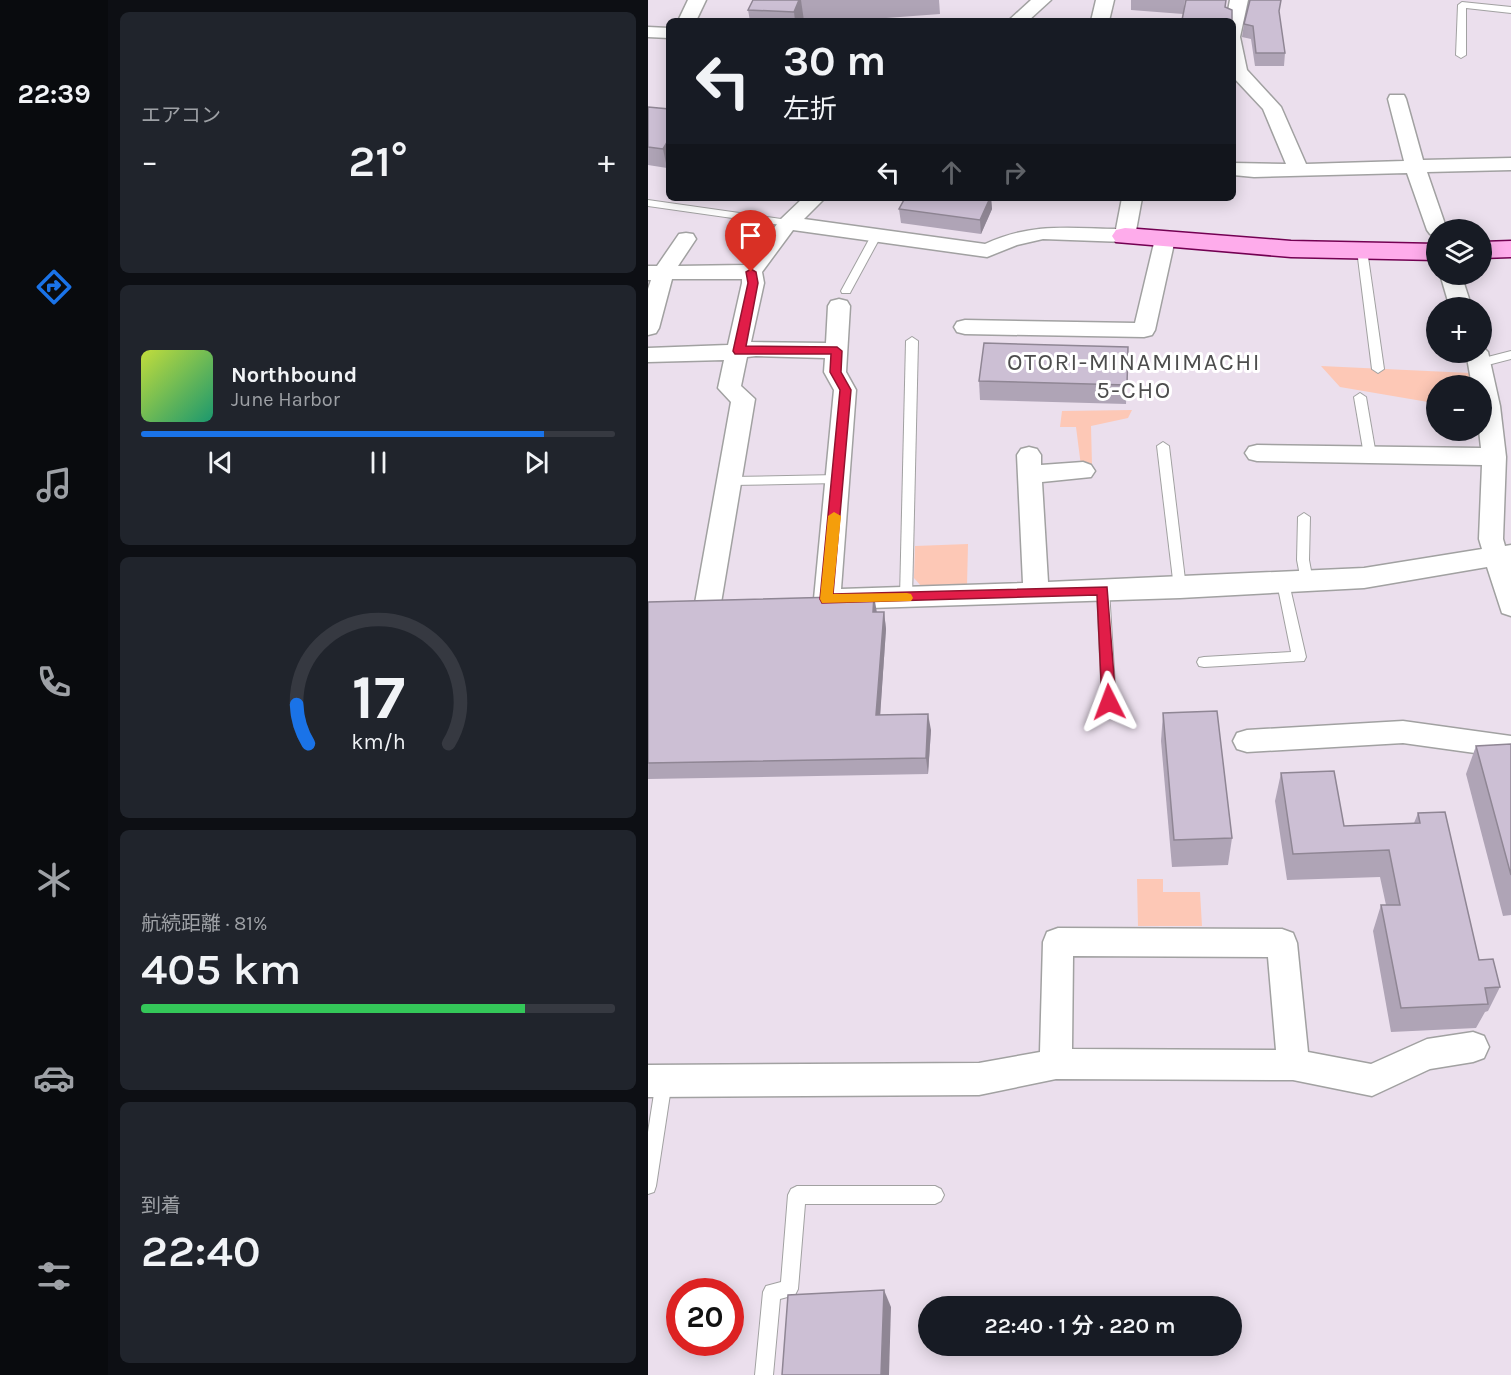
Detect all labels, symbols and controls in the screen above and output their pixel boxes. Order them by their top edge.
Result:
text: 30 m [783,36,886,86]
icon: left [684,42,762,120]
text: 22:39 [17,78,91,110]
text: 左折 [783,93,837,125]
text: エアコン [141,104,221,127]
text: 21° [348,135,408,187]
text: − [141,142,158,180]
text: + [598,142,615,180]
icon: left [872,156,905,189]
icon: ahead [935,156,968,189]
icon: right [998,156,1031,189]
pin [725,210,776,272]
icon: arrive [734,219,767,252]
map controls [1426,219,1492,441]
button: layers [1426,219,1492,285]
icon: directions [33,266,75,308]
button: + [1426,297,1492,363]
district label: OTORI-MINAMIMACHI 5-CHO [1007,348,1261,404]
text: Northbound [231,362,357,388]
button: − [1426,375,1492,441]
text: June Harbor [231,388,340,411]
icon: previous [204,446,237,479]
icon: pause [362,446,395,479]
icon: next [520,446,553,479]
icon: music [33,464,75,506]
icon: phone [33,661,75,703]
text: 17 [351,662,405,735]
position arrow [1077,670,1141,734]
text: km/h [351,730,405,755]
icon: climate [33,859,75,901]
text: 航続距離 · 81% [141,912,267,935]
text: 405 km [141,943,301,995]
icon: car [33,1057,75,1099]
text: 到着 [141,1194,181,1217]
text: 22:40 [141,1225,261,1277]
icon: filters [33,1255,75,1297]
speed limit sign: 20 [666,1278,744,1356]
text: 22:40 · 1 分 · 220 m [985,1313,1175,1339]

